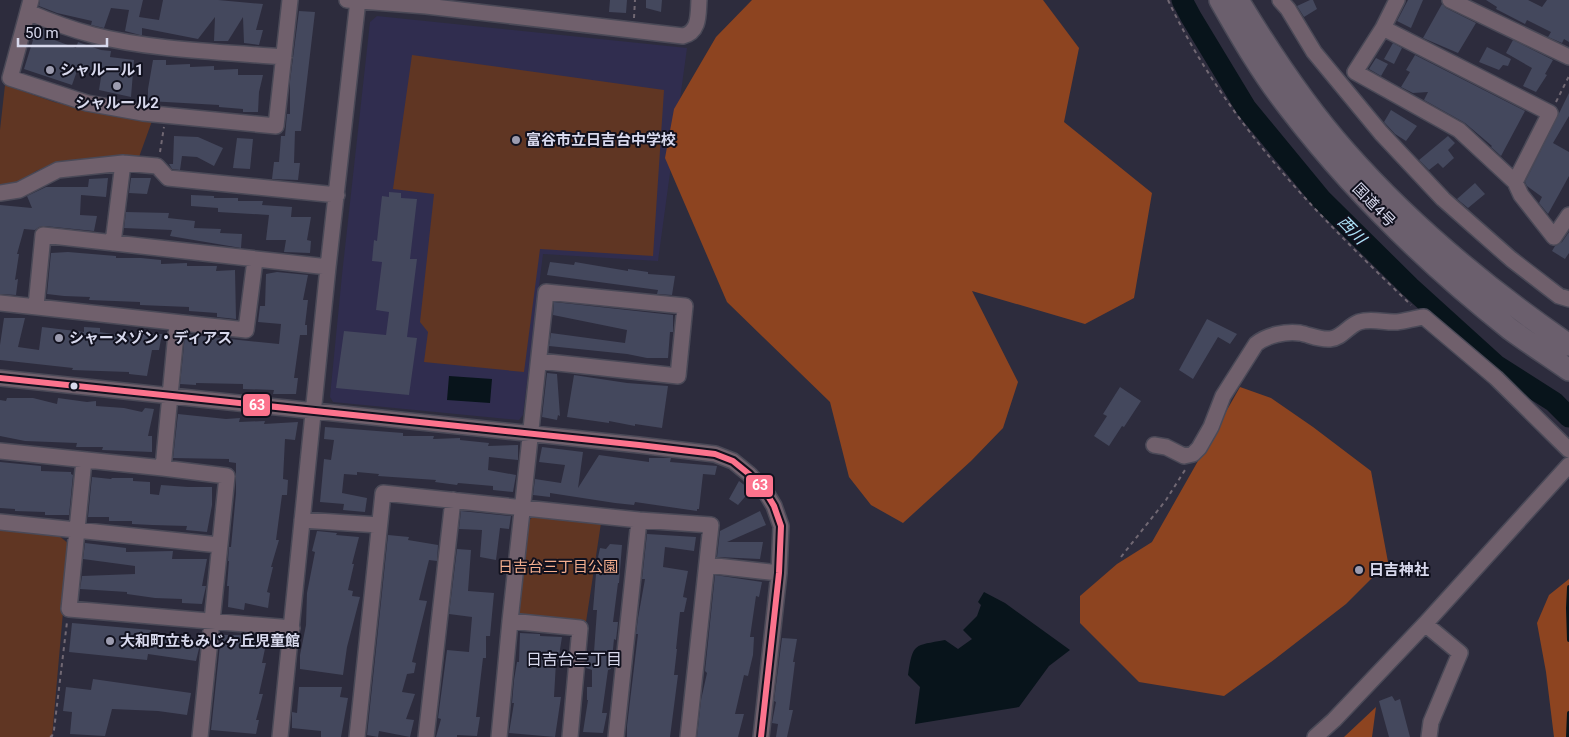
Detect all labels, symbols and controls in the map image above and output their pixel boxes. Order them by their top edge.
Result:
scale bar [18,15,106,47]
text: 50 m [25,24,59,42]
place label: シャルール1 [60,61,144,79]
marker: シャルール1 [44,64,56,76]
marker: シャルール2 [111,80,123,92]
place label: シャルール2 [75,94,159,112]
place label: 富谷市立日吉台中学校 [526,131,676,149]
marker: 富谷市立日吉台中学校 [510,134,522,146]
street label: 国道4号 [1349,180,1399,230]
water label: 西川 [1334,212,1371,249]
place label: シャーメゾン・ディアス [69,329,232,347]
marker: シャーメゾン・ディアス [53,332,65,344]
unlabelled marker [69,381,79,391]
line badge: 63 [242,393,271,417]
text: 63 [249,397,265,413]
line badge: 63 [745,474,774,498]
text: 63 [752,477,768,493]
park label: 日吉台三丁目公園 [498,558,618,576]
place label: 日吉神社 [1369,561,1429,579]
marker: 日吉神社 [1353,564,1365,576]
place label: 大和町立もみじヶ丘児童館 [120,632,300,650]
marker: 大和町立もみじヶ丘児童館 [104,635,116,647]
district label: 日吉台三丁目 [526,650,622,669]

